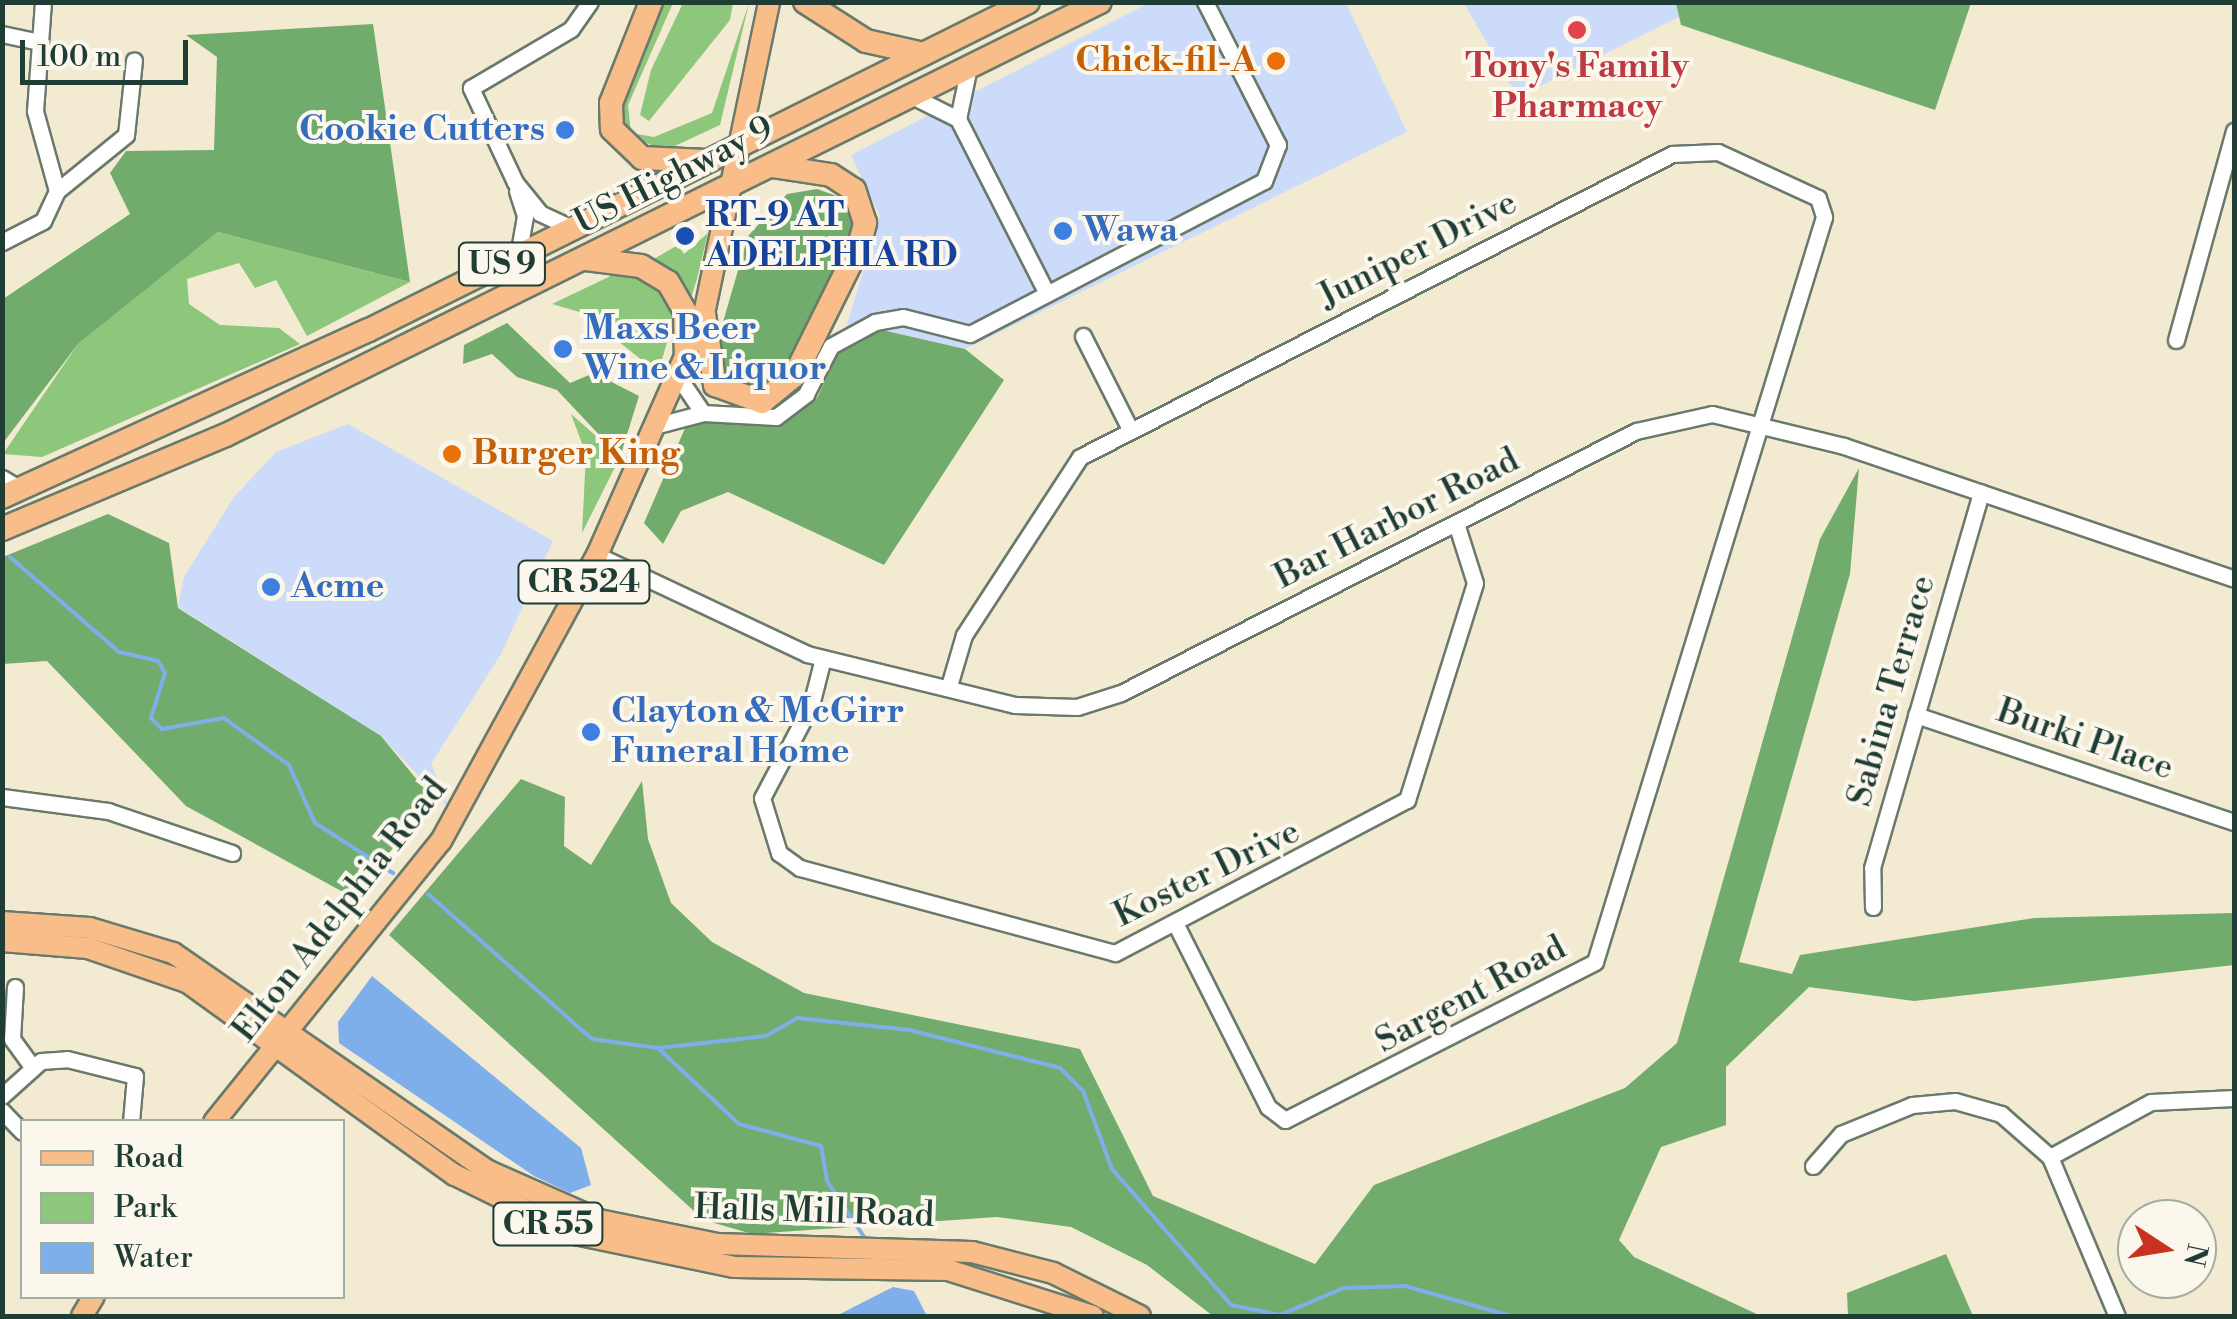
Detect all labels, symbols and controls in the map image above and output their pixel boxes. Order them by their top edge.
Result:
marker: Tony's Family Pharmacy [1566,19,1588,41]
scale bar [25,20,192,82]
text: 100 m [37,38,121,76]
place label: Chick-fil-A [1075,40,1256,82]
place label: Tony's Family Pharmacy [1465,46,1689,128]
marker: Chick-fil-A [1265,50,1287,72]
street label: US Highway 9 [567,108,781,244]
place label: Cookie Cutters [299,109,545,151]
marker: Cookie Cutters [554,119,576,141]
street label: Juniper Drive [1312,182,1524,318]
place label: RT-9 AT ADELPHIA RD [705,195,958,277]
place label: Wawa [1083,210,1178,252]
marker: Wawa [1052,220,1074,242]
marker: RT-9 AT ADELPHIA RD [674,225,696,247]
road number: US 9 [457,237,547,291]
place label: Maxs Beer Wine & Liquor [583,308,827,390]
marker: Maxs Beer Wine & Liquor [552,338,574,360]
place label: Burger King [472,433,680,475]
street label: Bar Harbor Road [1268,439,1526,599]
marker: Burger King [441,443,463,465]
road number: CR 524 [516,555,652,609]
place label: Acme [291,566,384,608]
street label: Sabina Terrace [1839,571,1945,811]
marker: Acme [260,576,282,598]
street label: Burki Place [1991,690,2179,790]
place label: Clayton & McGirr Funeral Home [611,691,905,773]
marker: Clayton & McGirr Funeral Home [580,721,602,743]
street label: Elton Adelphia Road [224,769,456,1051]
street label: Koster Drive [1107,811,1307,937]
street label: Sargent Road [1369,927,1573,1063]
legend [20,1119,345,1299]
text: Road [114,1139,184,1177]
street label: Halls Mill Road [693,1187,935,1237]
text: Park [114,1189,176,1227]
road number: CR 55 [490,1197,606,1251]
north arrow [2117,1199,2217,1299]
text: Water [114,1239,193,1277]
text: N [2175,1240,2214,1269]

